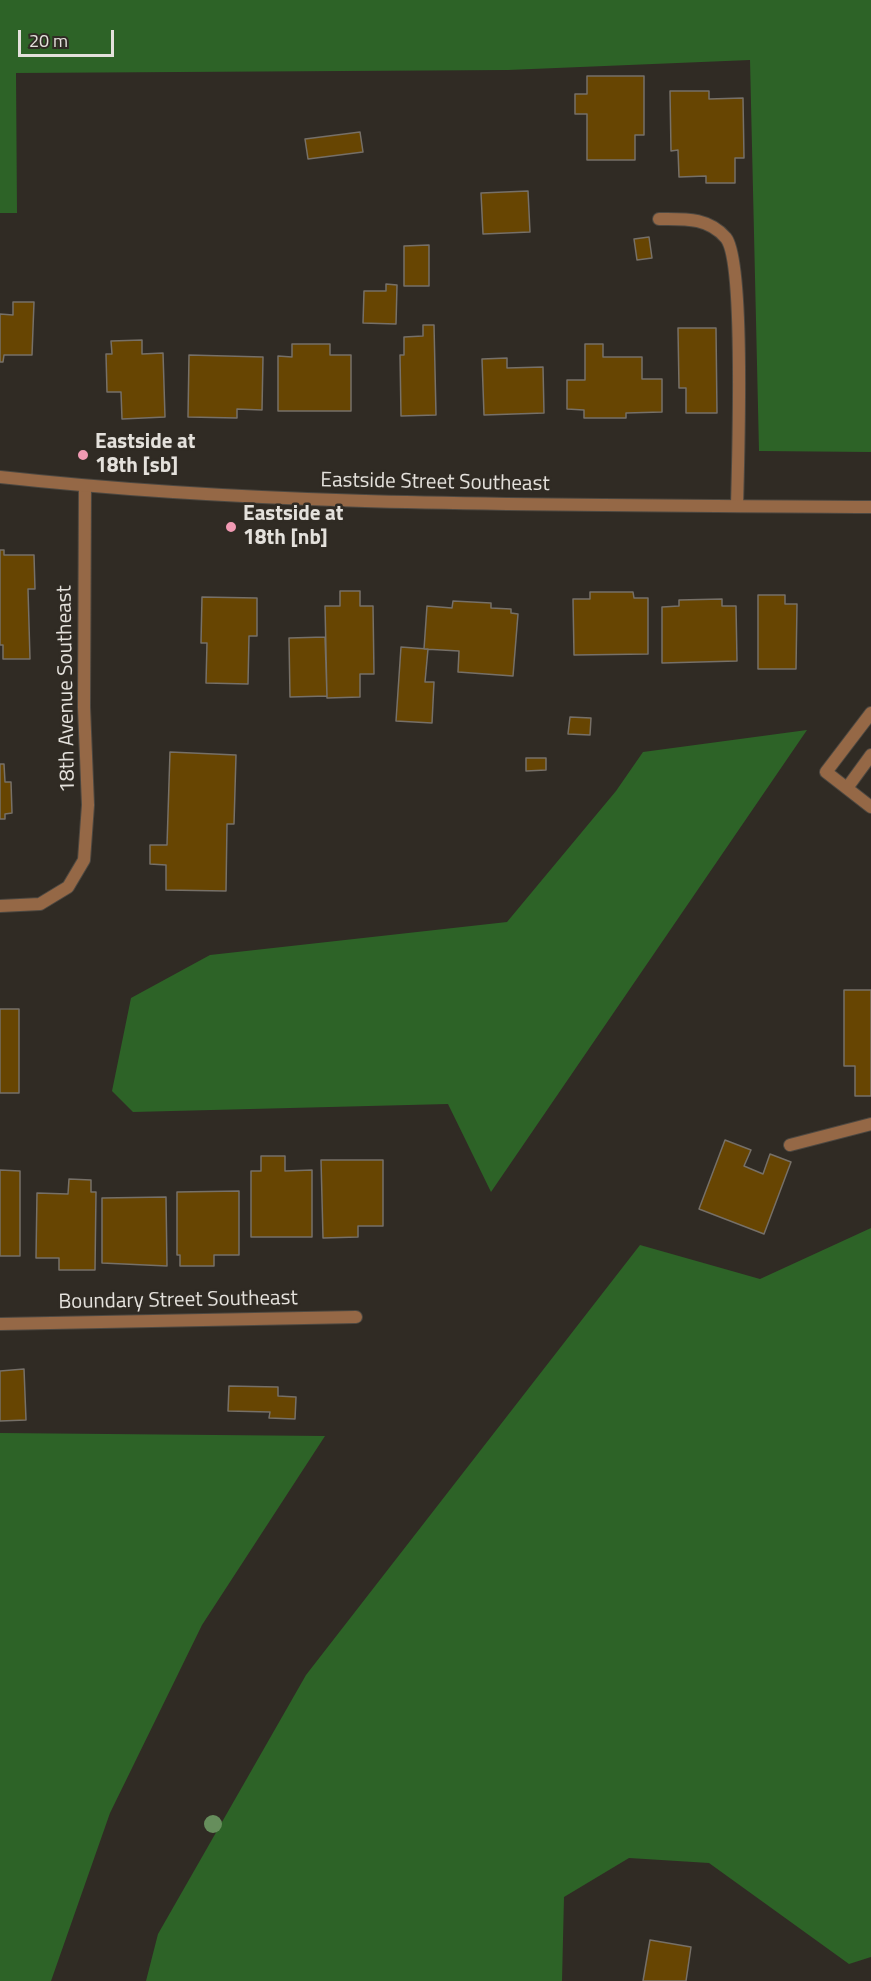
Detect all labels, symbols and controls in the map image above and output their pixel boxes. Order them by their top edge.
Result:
scale bar [21,18,117,56]
text: 20 m [29,27,68,54]
place label: Eastside at 18th [sb] [95,430,195,480]
marker: Eastside at 18th [sb] [76,448,90,462]
street label: Eastside Street Southeast [320,468,550,498]
place label: Eastside at 18th [nb] [243,502,343,552]
marker: Eastside at 18th [nb] [224,520,238,534]
street label: 18th Avenue Southeast [53,585,81,793]
street label: Boundary Street Southeast [58,1286,298,1316]

